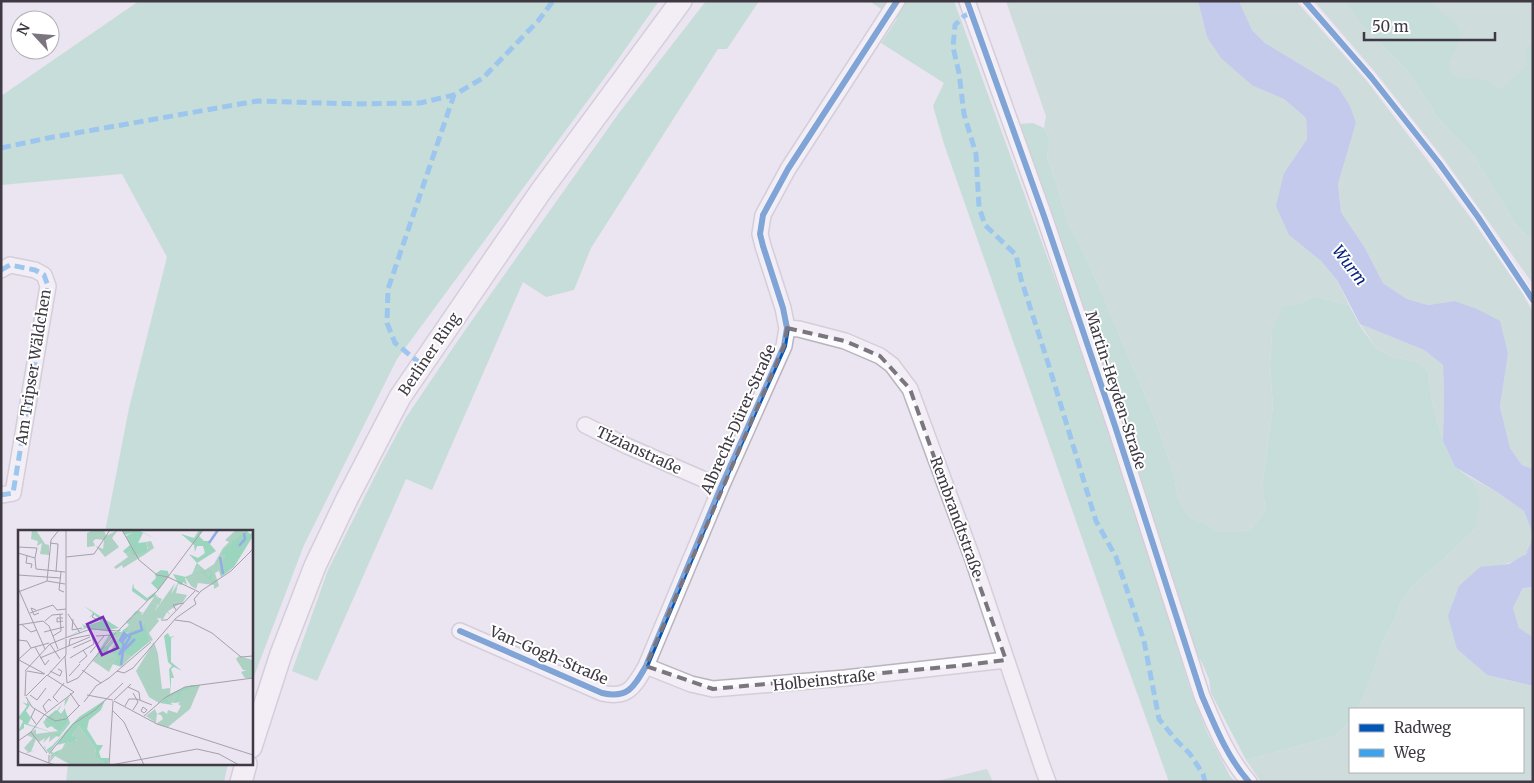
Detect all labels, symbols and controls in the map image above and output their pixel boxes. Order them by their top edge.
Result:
north arrow [10,10,60,60]
scale bar [1364,10,1495,42]
text: 50 m [1372,17,1409,36]
text: N [13,20,34,38]
water label: Wurm [1328,241,1372,289]
street label: Am Tripser Wäldchen [11,288,55,447]
street label: Martin-Heyden-Straße [1081,308,1151,472]
street label: Berliner Ring [394,309,464,399]
street label: Albrecht-Dürer-Straße [696,341,780,498]
street label: Tizianstraße [593,422,685,478]
street label: Rembrandtstraße [926,454,988,580]
inset map [18,530,252,766]
street label: Van-Gogh-Straße [486,621,611,689]
street label: Holbeinstraße [772,665,876,695]
legend [1349,708,1524,773]
text: Radweg [1394,718,1451,737]
text: Weg [1393,743,1425,762]

